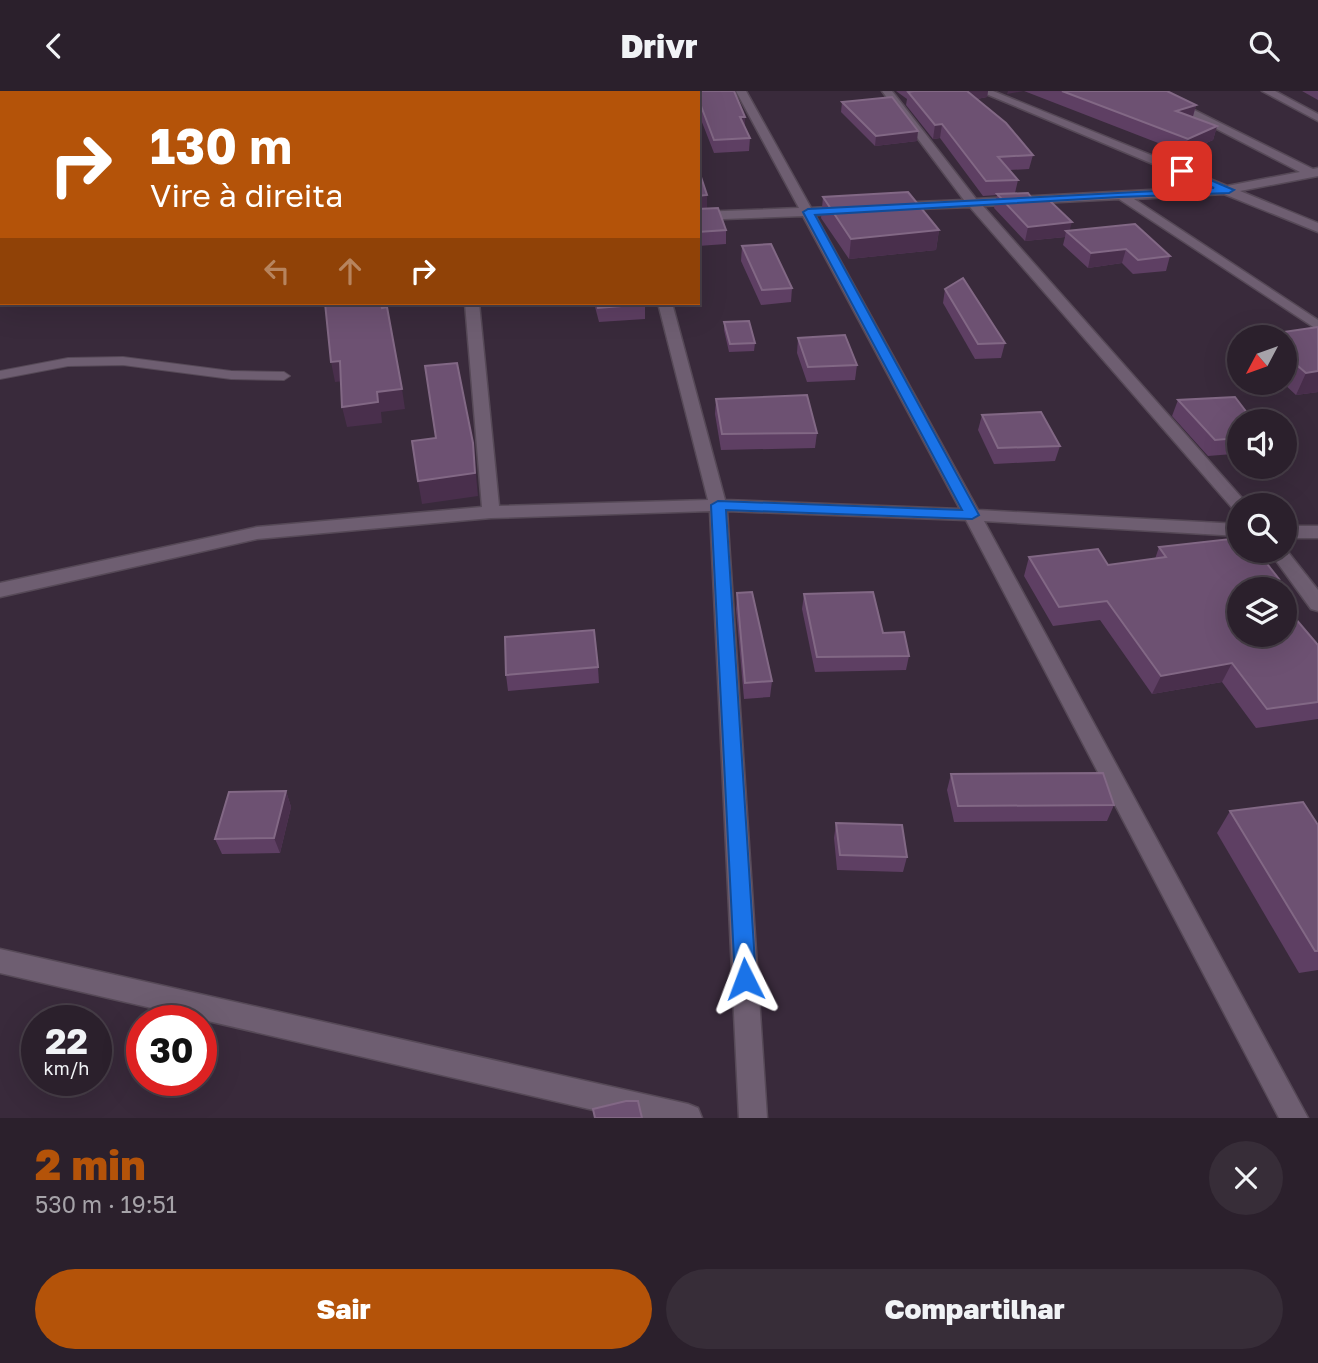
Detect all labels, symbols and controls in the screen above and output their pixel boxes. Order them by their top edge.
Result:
icon: back [35,27,73,65]
text: Drivr [620,27,698,65]
icon: search [1245,27,1283,65]
text: 130 m [150,116,292,175]
icon: right [35,119,126,210]
pin [1152,141,1212,201]
icon: arrive [1163,152,1201,190]
text: Vire à direita [150,176,343,214]
icon: left [258,252,296,290]
icon: ahead [331,252,369,290]
icon: right [404,252,442,290]
north arrow [1227,325,1297,395]
map controls [1227,325,1297,647]
button: sound [1227,409,1297,479]
button: search [1227,493,1297,563]
button: layers [1227,577,1297,647]
position arrow [708,942,782,1016]
speed limit sign: 30 [126,1005,217,1096]
text: 22 [45,1020,88,1062]
text: km/h [44,1057,89,1079]
text: 2 min [35,1139,146,1189]
button: close [1209,1141,1283,1215]
text: 530 m · 19:51 [35,1190,177,1218]
button: Sair [35,1269,652,1349]
button: Compartilhar [666,1269,1283,1349]

